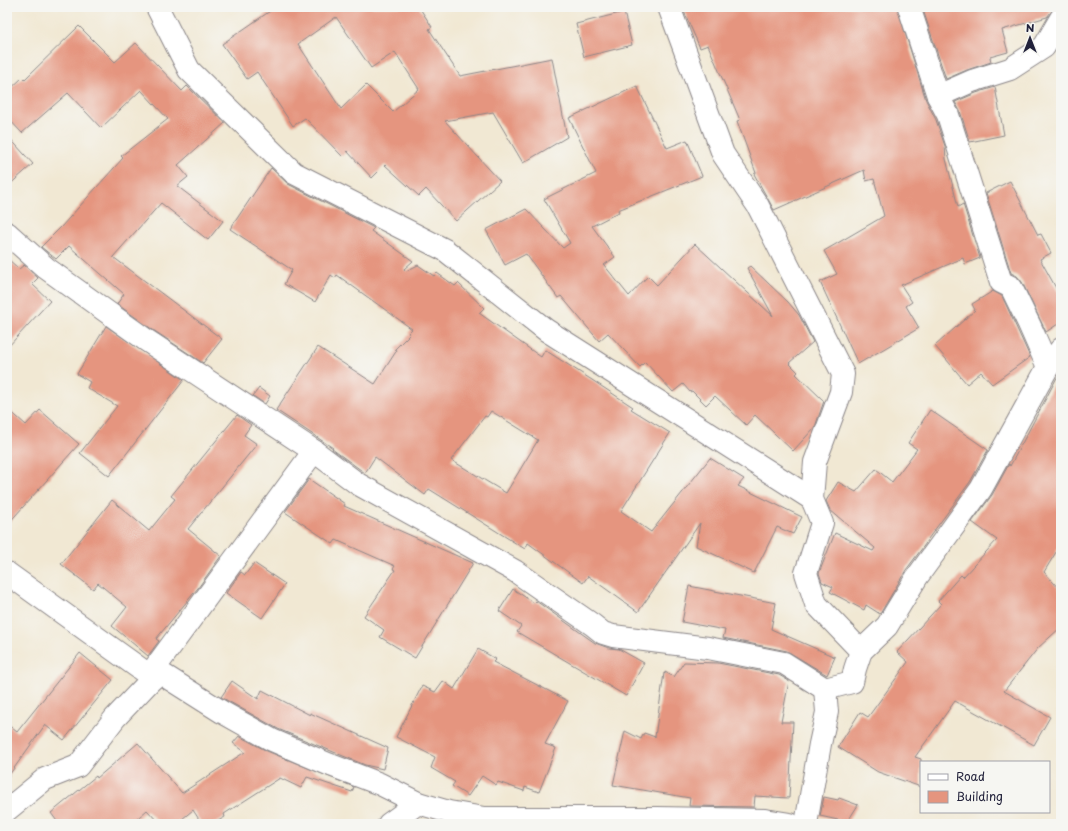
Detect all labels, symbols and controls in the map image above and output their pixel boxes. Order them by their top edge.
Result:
north arrow [1010,18,1050,58]
text: N [1026,19,1035,36]
legend [920,761,1050,813]
text: Road [956,767,985,785]
text: Building [956,787,1003,805]

